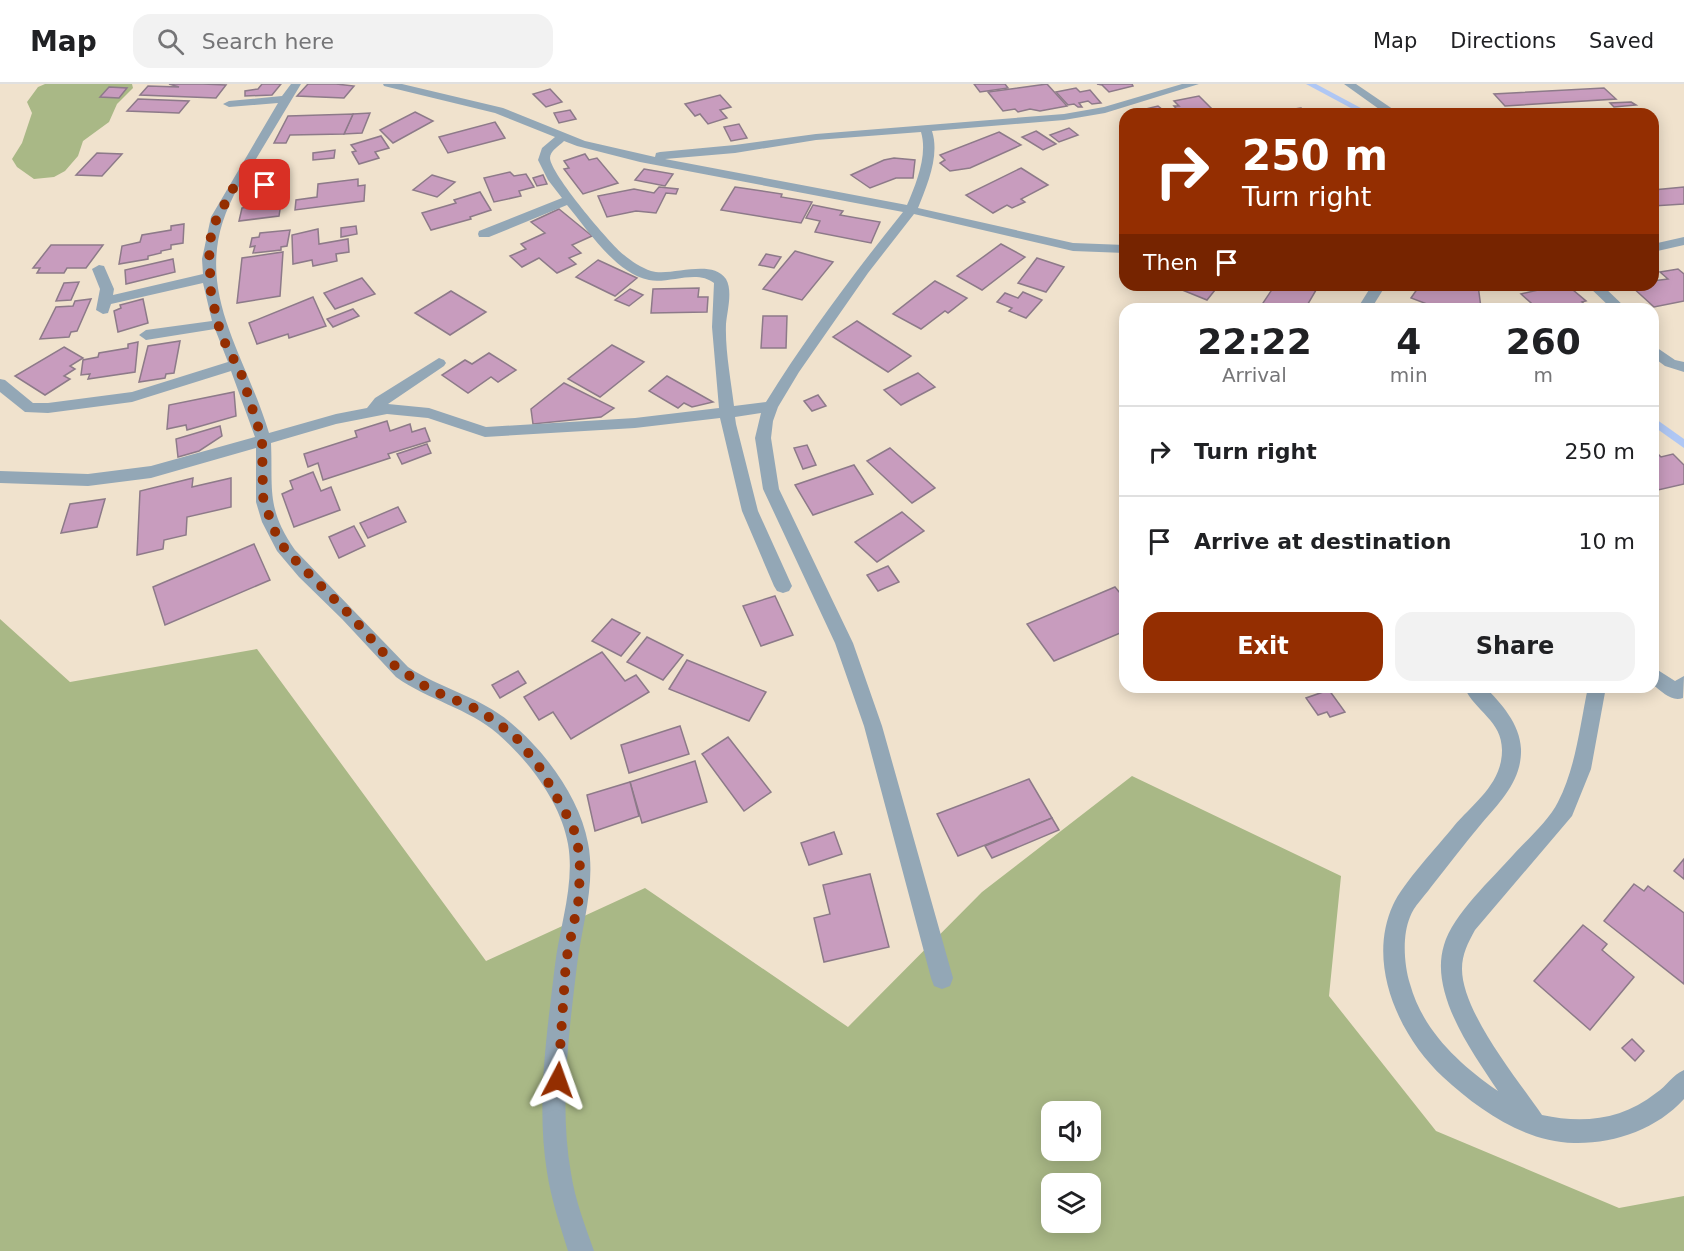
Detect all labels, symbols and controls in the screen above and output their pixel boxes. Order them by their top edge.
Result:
search box [133,14,553,68]
text: Map [30,25,97,58]
icon: search [154,25,187,58]
text: Search here [202,29,334,54]
text: Map [1373,29,1417,53]
text: Directions [1450,29,1556,53]
text: Saved [1589,29,1654,53]
text: 250 m [1242,131,1388,180]
icon: right [1143,132,1221,210]
pin [239,159,290,210]
icon: arrive [248,168,281,201]
text: Turn right [1242,181,1371,212]
icon: arrive [1210,246,1243,279]
text: Then [1143,250,1198,275]
text: 22:22 [1197,321,1312,362]
text: 4 [1396,321,1421,362]
text: 260 [1506,321,1581,362]
text: Arrival [1222,363,1287,387]
text: min [1390,363,1428,387]
text: m [1534,363,1553,387]
icon: right [1143,435,1176,468]
text: Turn right [1194,439,1317,464]
text: 250 m [1565,439,1635,464]
icon: arrive [1143,525,1176,558]
text: Arrive at destination [1194,529,1451,554]
text: 10 m [1579,529,1635,554]
button: Exit [1143,612,1383,681]
button: Share [1395,612,1635,681]
position arrow [526,1048,590,1112]
map controls [1041,1101,1101,1233]
button: sound [1041,1101,1101,1161]
button: layers [1041,1173,1101,1233]

